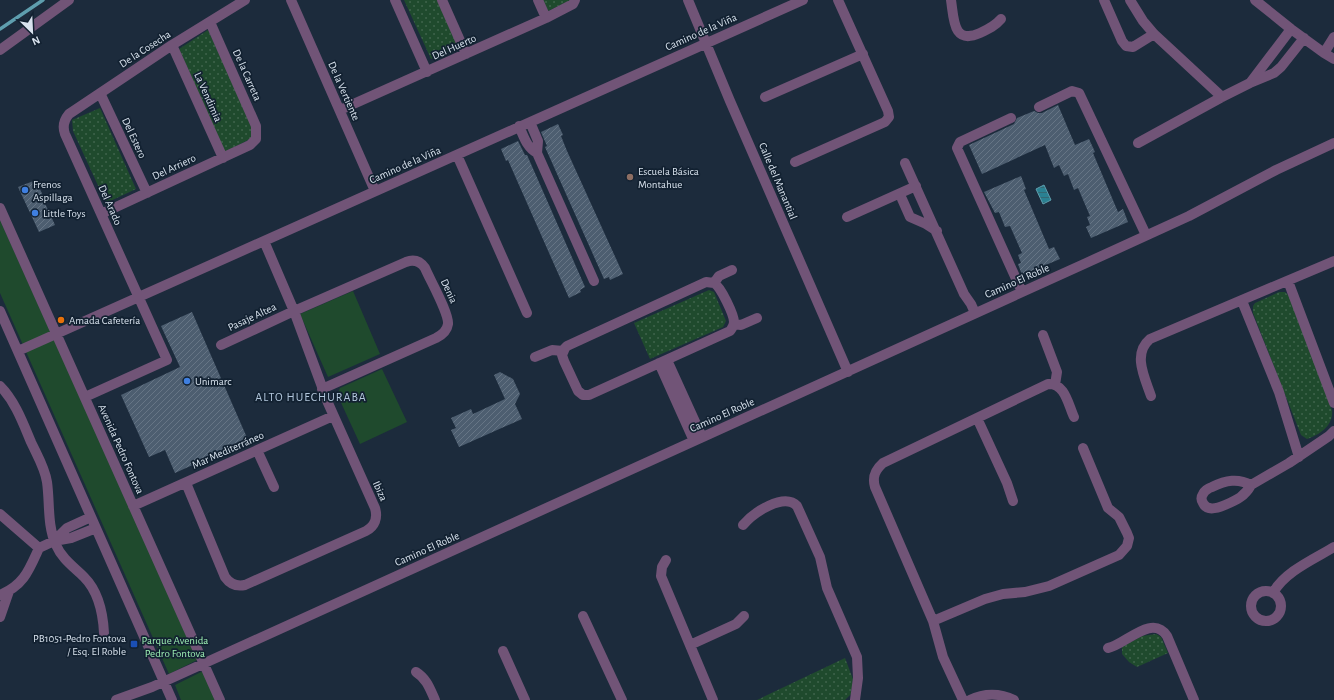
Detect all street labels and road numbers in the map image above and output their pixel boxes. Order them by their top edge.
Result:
street label: Camino de la Viña [664,11,738,53]
street label: De la Cosecha [117,28,173,70]
street label: Del Huerto [430,32,478,62]
street label: De la Carreta [231,48,263,102]
street label: De la Vertiente [326,60,362,122]
street label: La Vendimia [192,71,224,123]
street label: Del Estero [120,116,148,160]
street label: Calle del Manantial [757,141,799,221]
street label: Camino de la Viña [368,144,442,186]
street label: Del Arriero [150,152,198,182]
street label: Del Arado [96,183,124,227]
street label: Camino El Roble [983,262,1051,300]
street label: Denia [439,277,459,305]
street label: Pasaje Altea [226,301,278,333]
street label: Camino El Roble [688,396,756,434]
street label: Avenida Pedro Fontova [96,402,146,496]
street label: Mar Mediterráneo [190,429,266,471]
street label: Ibiza [371,479,389,503]
street label: Camino El Roble [393,530,461,568]

